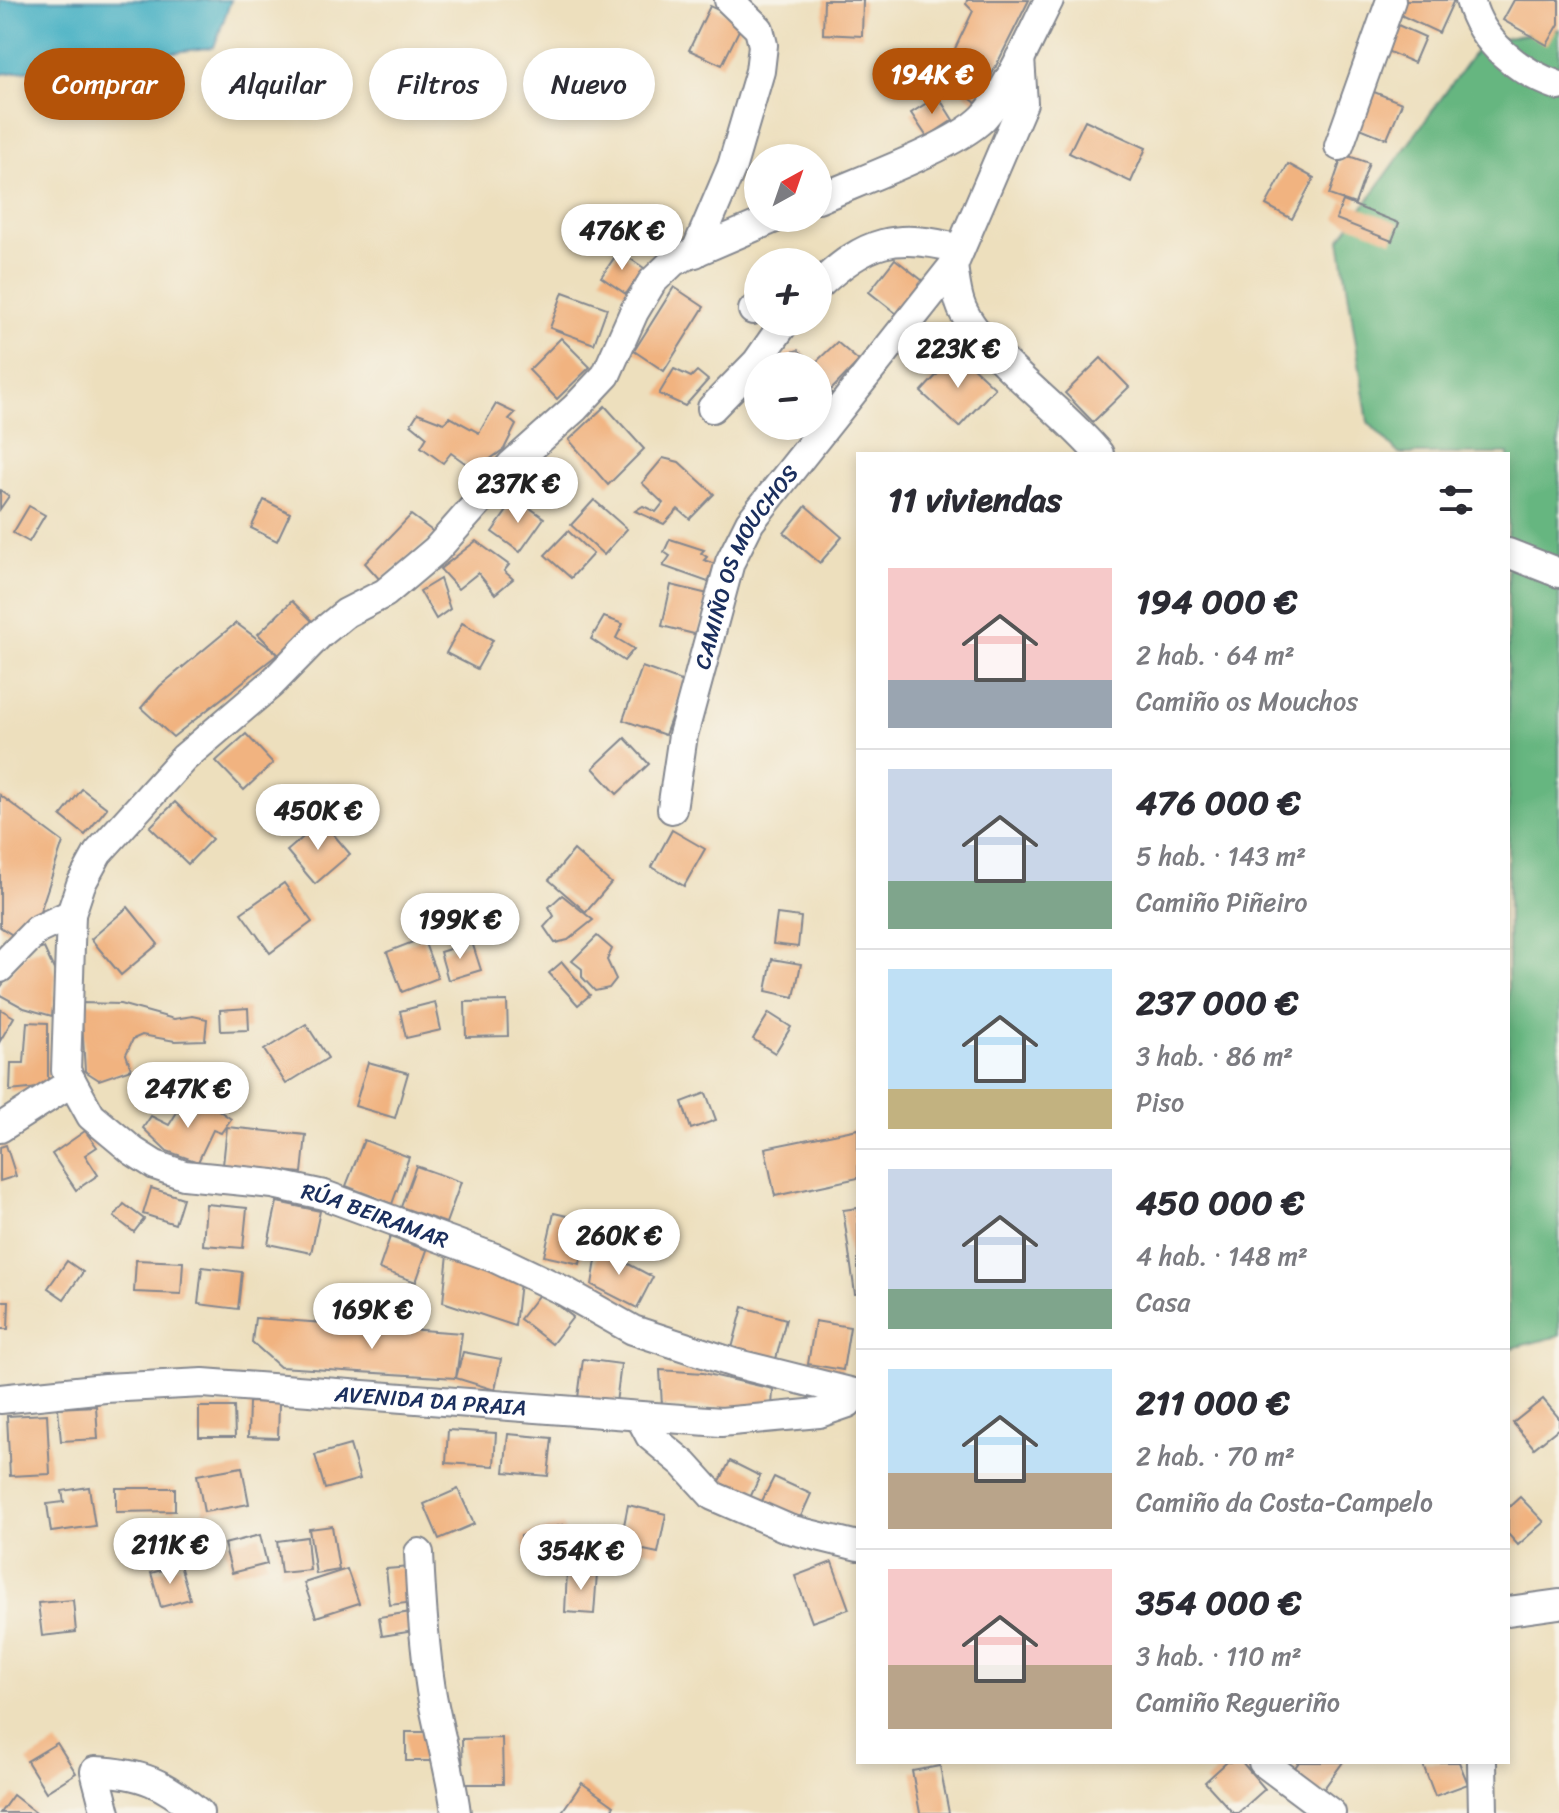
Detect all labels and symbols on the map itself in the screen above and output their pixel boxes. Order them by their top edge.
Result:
pin: 194K € [867,48,997,116]
north arrow [744,144,832,232]
pin: 476K € [557,204,687,272]
pin: 223K € [893,322,1023,390]
street label: CAMIÑO OS MOUCHOS [683,456,809,674]
pin: 237K € [453,457,583,525]
pin: 450K € [253,784,383,852]
pin: 199K € [395,893,525,961]
pin: 247K € [123,1062,253,1130]
street label: RÚA BEIRAMAR [298,1172,454,1259]
pin: 260K € [554,1209,684,1277]
pin: 169K € [307,1283,437,1351]
street label: AVENIDA DA PRAIA [332,1374,528,1427]
pin: 211K € [105,1518,235,1586]
pin: 354K € [516,1524,646,1592]

